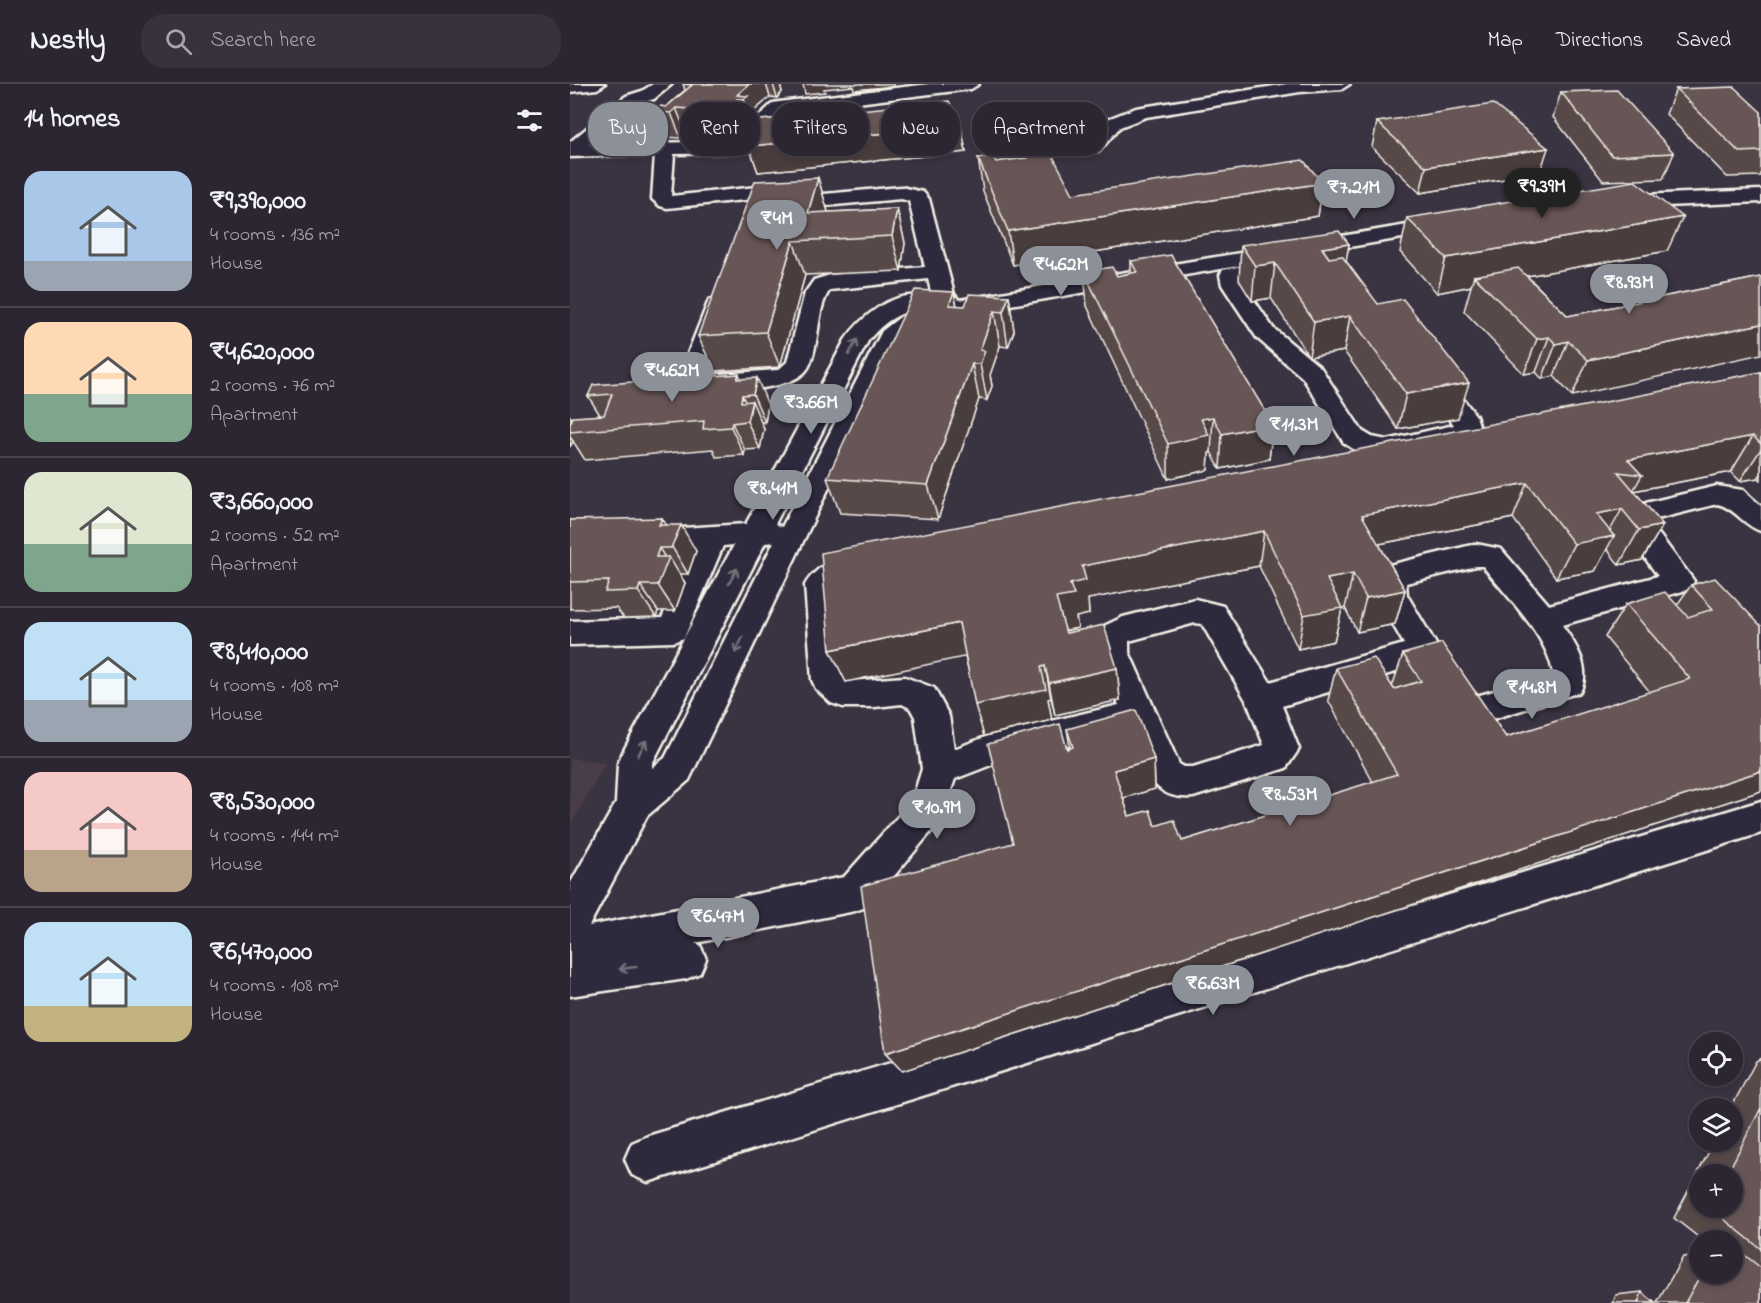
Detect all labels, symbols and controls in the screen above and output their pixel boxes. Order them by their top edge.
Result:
search box [141,14,561,68]
text: Nestly [30,21,105,62]
icon: search [162,25,195,58]
text: Search here [210,25,316,57]
text: Map [1487,26,1523,56]
text: Directions [1556,26,1643,56]
text: Saved [1676,26,1731,56]
text: 14 homes [24,101,120,139]
chip: Buy [588,102,668,156]
chip: Rent [680,102,760,156]
chip: Filters [772,102,869,156]
chip: New [881,102,960,156]
chip: Apartment [972,102,1107,156]
icon: filters [513,104,546,137]
pin: ₹9.39M [1493,168,1591,219]
pin: ₹7.21M [1305,169,1403,220]
text: ₹9.39M [1518,173,1566,202]
text: ₹7.21M [1328,174,1380,203]
text: ₹9,390,000 [210,183,306,221]
icon: home [72,195,144,267]
pin: ₹4M [748,200,806,251]
text: ₹4M [761,205,793,234]
text: 4 rooms · 136 m² [210,221,340,250]
pin: ₹4.62M [1012,246,1110,297]
text: House [210,250,263,279]
text: ₹4.62M [1033,251,1089,280]
pin: ₹8.93M [1580,264,1678,315]
text: ₹8.93M [1604,269,1654,298]
text: ₹4,620,000 [210,334,315,372]
one-way arrow [848,339,859,357]
icon: home [72,346,144,418]
pin: ₹4.62M [623,352,721,403]
text: ₹4.62M [644,357,700,386]
text: 2 rooms · 76 m² [210,372,335,401]
pin: ₹3.66M [762,384,860,435]
text: ₹3.66M [784,389,838,418]
text: Apartment [210,401,298,430]
pin: ₹11.3M [1245,406,1343,457]
text: ₹11.3M [1269,411,1319,440]
pin: ₹8.41M [724,470,822,521]
text: ₹8.41M [748,475,798,504]
text: ₹3,660,000 [210,484,313,522]
icon: home [72,496,144,568]
text: 2 rooms · 52 m² [210,522,340,551]
text: Apartment [210,551,298,580]
one-way arrow [728,567,739,585]
text: ₹8,410,000 [210,634,308,672]
one-way arrow [732,635,744,653]
icon: home [72,646,144,718]
pin: ₹14.8M [1483,669,1581,720]
text: 4 rooms · 108 m² [210,672,339,701]
text: ₹14.8M [1507,674,1557,703]
text: House [210,701,263,730]
one-way arrow [637,740,649,758]
pin: ₹8.53M [1241,776,1339,827]
text: ₹8.53M [1262,781,1318,810]
text: ₹8,530,000 [210,784,315,822]
pin: ₹10.9M [888,789,986,840]
text: ₹10.9M [912,794,962,823]
icon: home [72,796,144,868]
text: 4 rooms · 144 m² [210,822,340,851]
text: House [210,851,263,880]
pin: ₹6.47M [669,898,767,949]
text: ₹6.47M [691,903,745,932]
text: ₹6,470,000 [210,934,312,972]
icon: home [72,946,144,1018]
one-way arrow [619,962,638,973]
pin: ₹6.63M [1164,965,1262,1016]
text: ₹6.63M [1186,970,1240,999]
text: 4 rooms · 108 m² [210,972,339,1001]
text: House [210,1001,263,1030]
map controls [1689,1032,1743,1284]
button: locate [1689,1032,1743,1086]
button: layers [1689,1098,1743,1152]
button: + [1689,1164,1743,1218]
button: − [1689,1230,1743,1284]

